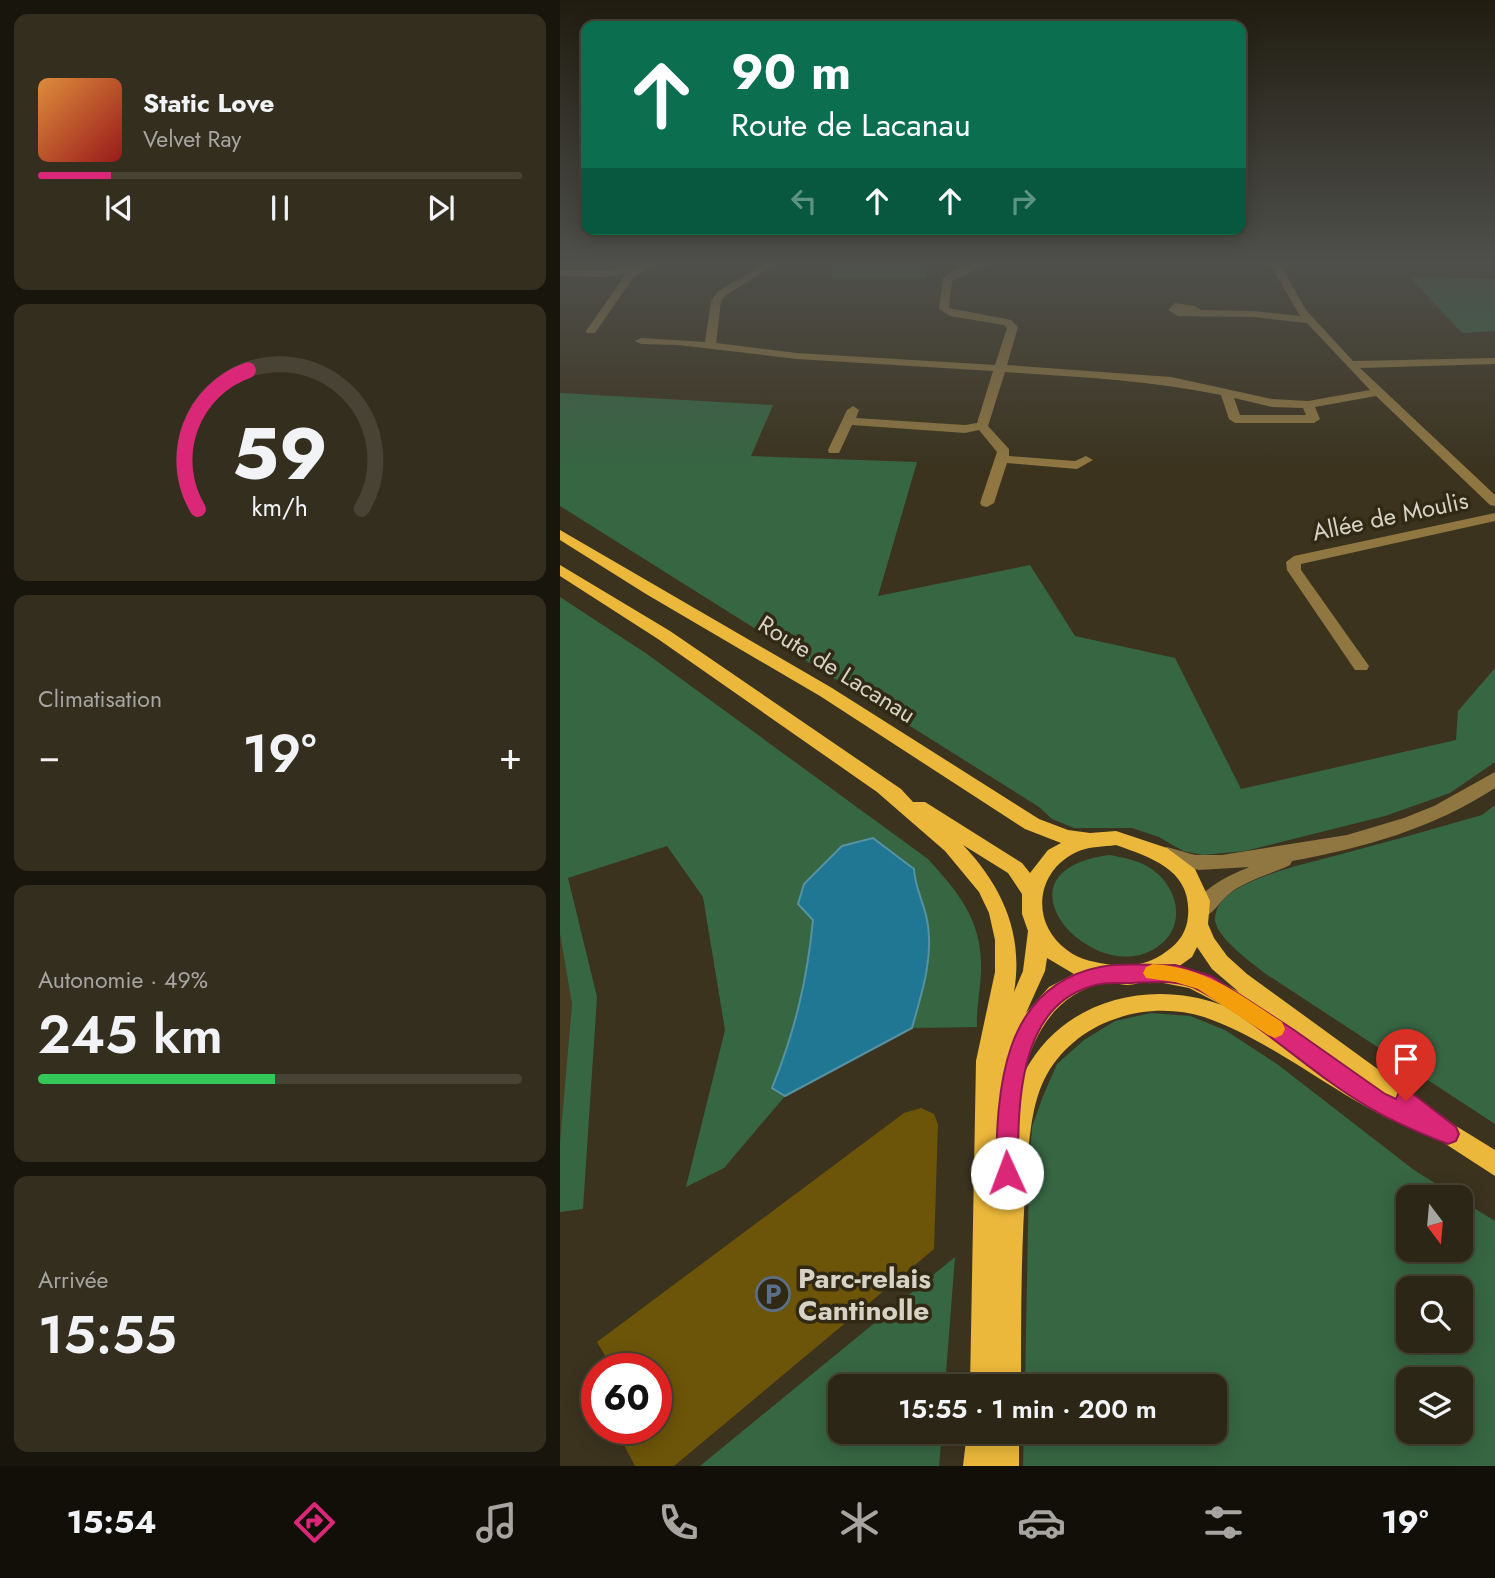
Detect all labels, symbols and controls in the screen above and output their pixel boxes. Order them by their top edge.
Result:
text: 90 m [731,37,851,107]
icon: ahead [616,49,707,140]
text: Static Love [143,84,275,122]
text: Route de Lacanau [731,102,971,148]
text: Velvet Ray [143,122,241,156]
icon: left [785,182,823,220]
icon: ahead [858,182,896,220]
icon: ahead [931,182,969,220]
icon: right [1004,182,1042,220]
icon: previous [100,189,138,227]
icon: pause [261,189,299,227]
icon: next [422,189,460,227]
text: 59 [232,401,328,506]
street label: Allée de Moulis [1309,482,1471,550]
text: km/h [252,488,308,524]
street label: Route de Lacanau [751,607,923,731]
text: Climatisation [38,682,162,716]
text: 19° [243,716,317,792]
text: − [38,728,60,783]
text: + [499,728,522,783]
text: Autonomie · 49% [38,963,208,997]
text: 245 km [38,997,223,1073]
pin [1376,1029,1436,1101]
icon: arrive [1387,1040,1425,1078]
position arrow [970,1136,1044,1210]
north arrow [1396,1185,1474,1262]
map controls [1396,1185,1473,1444]
place label: Parc-relais Cantinolle [798,1258,931,1331]
text: Arrivée [38,1263,108,1297]
parking icon: Parc-relais Cantinolle [754,1275,792,1313]
button: search [1396,1276,1473,1353]
text: 15:55 [38,1297,177,1373]
speed limit sign: 60 [581,1353,672,1444]
button: layers [1396,1367,1473,1444]
text: 15:55 · 1 min · 200 m [898,1390,1157,1428]
icon: directions [290,1498,339,1547]
icon: music [472,1498,521,1547]
icon: phone [654,1498,703,1547]
icon: climate [835,1498,884,1547]
icon: car [1017,1498,1066,1547]
icon: filters [1199,1498,1248,1547]
text: 15:54 [66,1499,157,1545]
text: 19° [1381,1499,1428,1545]

